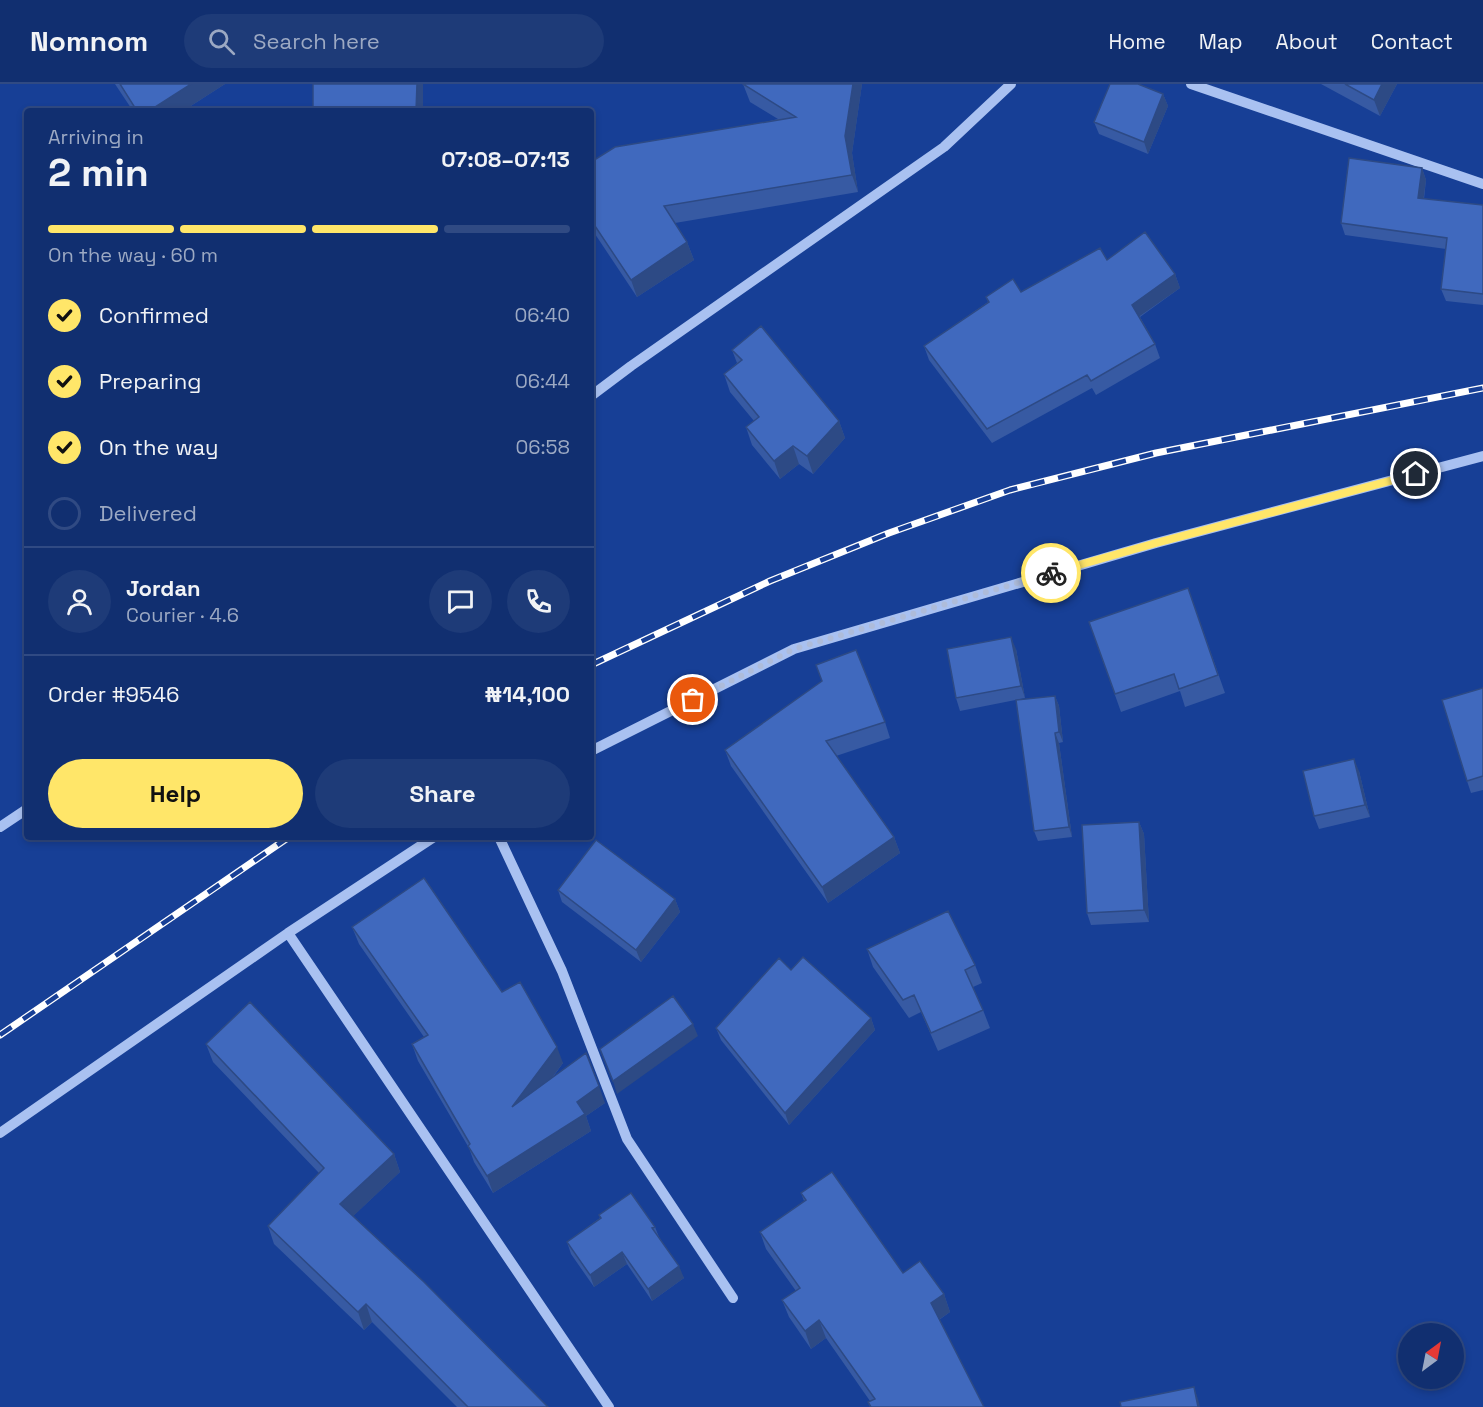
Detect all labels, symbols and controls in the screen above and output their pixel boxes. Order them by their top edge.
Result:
search box [184,14,604,68]
text: Nomnom [30,23,148,59]
icon: search [205,25,238,58]
text: Search here [253,27,380,55]
text: Home [1108,28,1166,55]
text: Map [1199,28,1243,55]
text: About [1276,28,1338,55]
text: Contact [1371,28,1453,55]
text: Arriving in [48,124,144,150]
text: 07:08–07:13 [441,145,570,173]
text: 2 min [48,148,149,197]
text: On the way · 60 m [48,242,218,268]
icon: check [48,299,81,332]
text: Confirmed [99,301,209,329]
text: 06:40 [515,302,570,328]
icon: check [48,365,81,398]
text: Preparing [99,367,201,395]
text: 06:44 [515,368,570,394]
icon: check [48,431,81,464]
text: On the way [99,433,218,461]
text: 06:58 [515,434,570,460]
pin [1390,448,1441,499]
icon: home [1399,457,1432,490]
text: Delivered [99,499,197,527]
courier [1021,543,1081,603]
icon: bike [1035,557,1068,590]
button: person [48,570,111,633]
button: chat [429,570,492,633]
button: phone [507,570,570,633]
text: Jordan [126,574,201,602]
text: Courier · 4.6 [126,602,239,628]
pin [667,674,718,725]
text: Order #9546 [48,680,179,708]
text: ₦14,100 [485,680,570,708]
icon: bag [676,683,709,716]
button: Help [48,759,303,828]
button: Share [315,759,570,828]
north arrow [1398,1323,1464,1389]
map controls [1398,1323,1464,1389]

